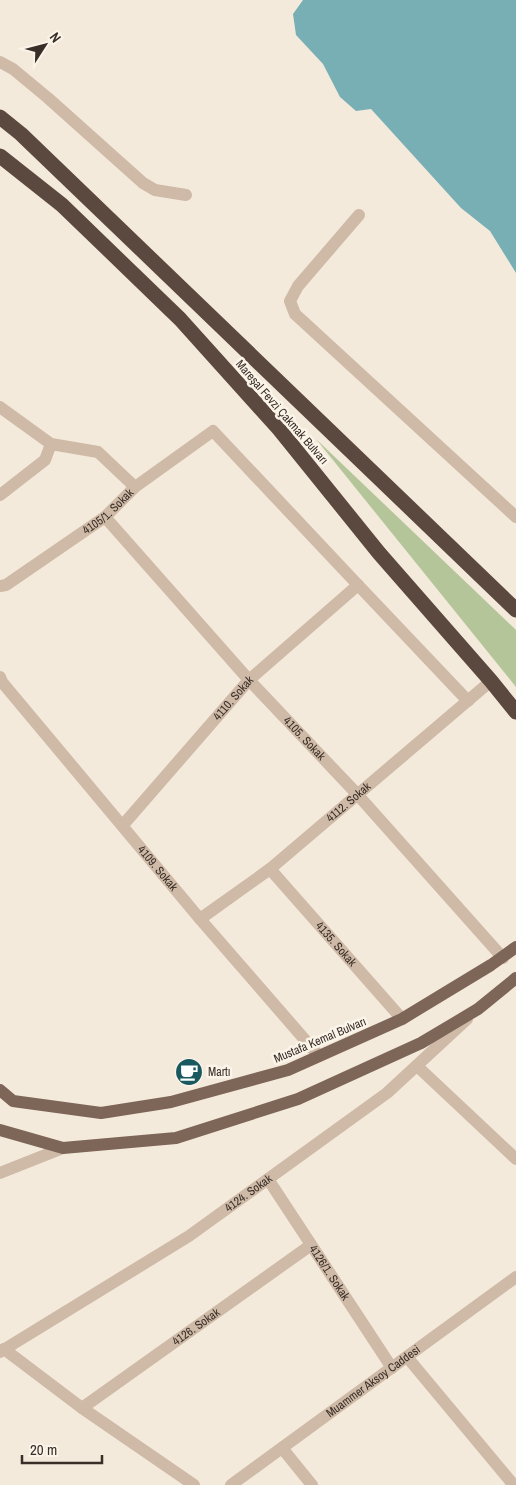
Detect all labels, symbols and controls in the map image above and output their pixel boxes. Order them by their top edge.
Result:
north arrow [20,20,70,70]
text: N [46,29,65,46]
street label: Mareşal Fevzi Çakmak Bulvarı [232,356,332,468]
street label: 4105/1. Sokak [79,485,137,538]
street label: 4110. Sokak [209,672,257,724]
street label: 4105. Sokak [280,713,329,764]
street label: 4112. Sokak [323,779,374,826]
street label: 4109. Sokak [134,842,181,894]
street label: 4135. Sokak [312,918,360,970]
street label: Mustafa Kemal Bulvarı [271,1013,369,1067]
cafe icon: Martı [174,1057,204,1087]
place label: Martı [208,1064,230,1080]
street label: 4124. Sokak [221,1171,275,1216]
street label: 4126/1. Sokak [305,1242,353,1303]
street label: 4126. Sokak [169,1304,223,1349]
street label: Muammer Aksoy Caddesi [323,1342,423,1421]
scale bar [22,1432,102,1464]
text: 20 m [30,1439,57,1460]

